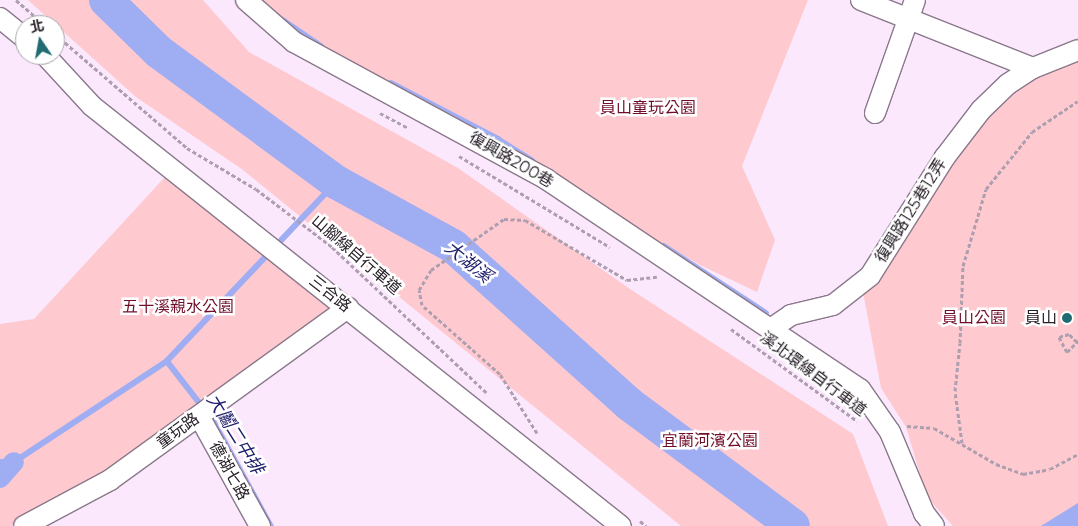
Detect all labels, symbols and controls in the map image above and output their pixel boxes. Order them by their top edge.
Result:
north arrow [15,15,65,65]
text: 北 [28,16,46,37]
park label: 員山童玩公園 [600,98,696,118]
street label: 復興路200巷 [465,128,557,192]
street label: 復興路125巷12弄 [871,156,951,266]
street label: 山腳線自行車道 [307,211,405,299]
water label: 大湖溪 [440,237,496,287]
street label: 三合路 [305,272,355,316]
park label: 五十溪親水公園 [122,297,234,317]
park label: 員山公園 [942,308,1006,328]
place label: 員山 [1025,308,1057,328]
marker: 員山 [1061,312,1073,324]
street label: 溪北環線自行車道 [756,328,870,420]
water label: 大鬮二中排 [202,390,268,478]
street label: 童玩路 [153,409,203,453]
park label: 宜蘭河濱公園 [662,431,758,451]
street label: 德湖七路 [205,438,253,504]

